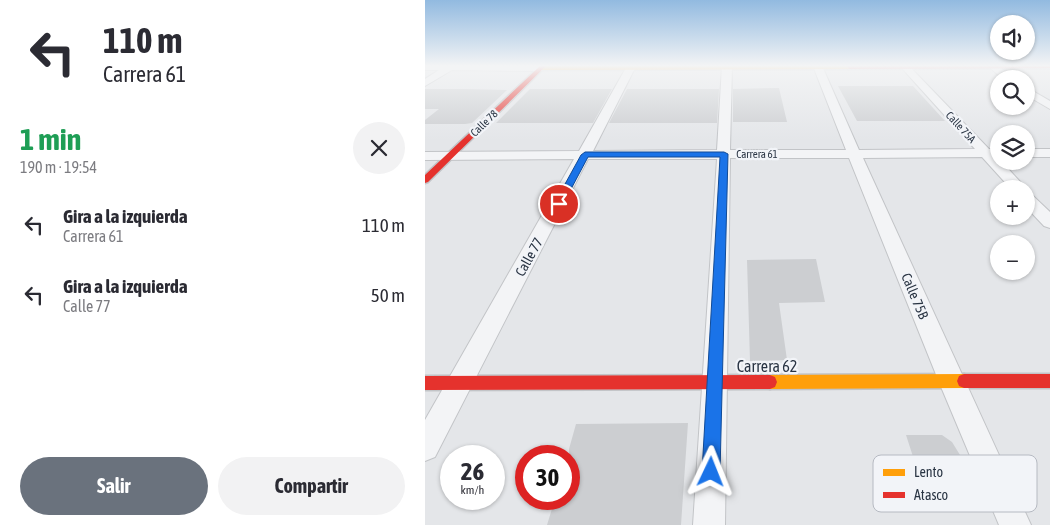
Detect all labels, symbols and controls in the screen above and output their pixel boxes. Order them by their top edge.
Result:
map controls [990,15,1035,280]
button: sound [990,15,1035,60]
icon: left [20,20,85,85]
text: 110 m [103,20,182,60]
text: Carrera 61 [103,61,186,87]
button: search [990,70,1035,115]
street label: Calle 78 [468,107,500,139]
street label: Calle 75A [944,109,979,145]
text: 1 min [20,122,81,156]
button: close [353,122,405,174]
button: layers [990,125,1035,170]
street label: Carrera 61 [736,148,778,160]
text: 190 m · 19:54 [20,158,97,176]
button: + [990,180,1035,225]
pin [538,183,580,225]
icon: arrive [545,190,573,218]
text: Gira a la izquierda [63,205,188,227]
icon: left [20,211,48,239]
text: 110 m [362,214,405,236]
text: Carrera 61 [63,227,123,245]
street label: Calle 77 [512,235,546,279]
button: − [990,235,1035,280]
street label: Calle 75B [898,271,932,322]
text: Gira a la izquierda [63,275,188,297]
icon: left [20,281,48,309]
text: 50 m [371,284,405,306]
text: Calle 77 [63,297,110,315]
street label: Carrera 62 [737,357,797,375]
speed limit sign: 30 [515,445,580,510]
position arrow [684,445,736,497]
legend [873,455,1037,512]
button: Salir [20,457,208,515]
button: Compartir [218,457,405,515]
text: 26 [461,457,484,485]
text: Lento [914,464,943,480]
text: km/h [461,483,484,497]
text: Atasco [914,487,948,503]

